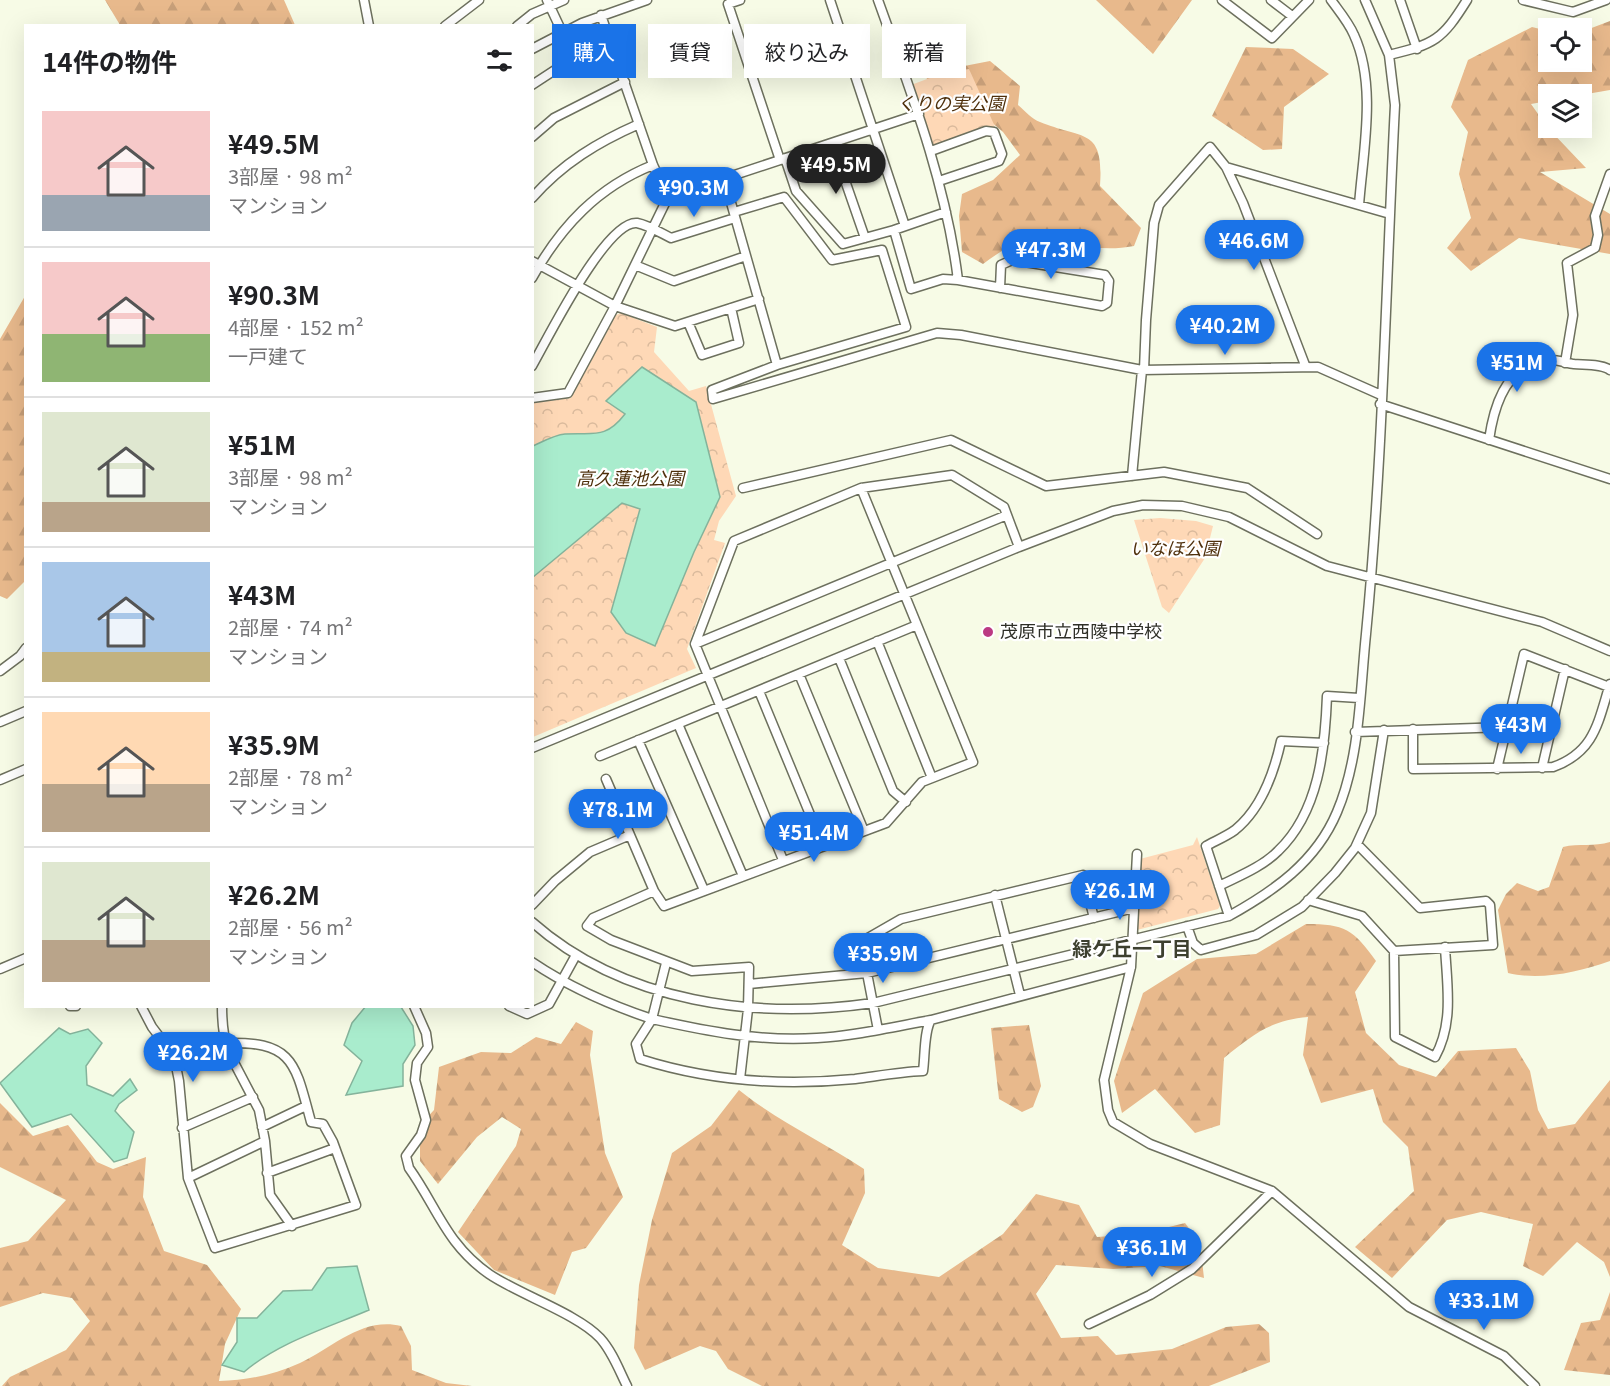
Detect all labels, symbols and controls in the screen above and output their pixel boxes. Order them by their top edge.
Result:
map controls [1538,18,1592,138]
button: locate [1538,18,1592,72]
chip: 購入 [552,24,636,78]
chip: 賃貸 [648,24,732,78]
chip: 絞り込み [744,24,870,78]
chip: 新着 [882,24,966,78]
text: 14件の物件 [42,42,177,79]
icon: filters [483,44,516,77]
button: layers [1538,84,1592,138]
park label: くりの実公園 [897,89,1008,115]
text: ¥49.5M [228,124,320,161]
icon: home [90,135,162,207]
pin: ¥49.5M [787,144,885,195]
text: ¥49.5M [801,149,871,178]
text: 3部屋 · 98 m² [228,161,353,190]
pin: ¥90.3M [645,167,743,218]
text: ¥90.3M [659,172,729,201]
text: マンション [228,190,328,219]
pin: ¥46.6M [1205,220,1303,271]
text: ¥46.6M [1219,225,1289,254]
pin: ¥47.3M [1002,229,1100,280]
text: ¥47.3M [1016,234,1086,263]
text: ¥90.3M [228,275,320,312]
icon: home [90,286,162,358]
pin: ¥40.2M [1176,305,1274,356]
text: ¥40.2M [1190,310,1260,339]
text: 4部屋 · 152 m² [228,312,364,341]
text: 一戸建て [228,341,308,370]
pin: ¥51M [1481,342,1553,393]
text: ¥51M [1491,347,1543,376]
text: ¥51M [228,425,296,462]
icon: home [90,436,162,508]
text: 3部屋 · 98 m² [228,462,353,491]
park label: 高久蓮池公園 [576,464,687,490]
text: マンション [228,491,328,520]
park label: いなほ公園 [1130,534,1223,560]
text: ¥43M [228,575,296,612]
icon: home [90,586,162,658]
text: 2部屋 · 74 m² [228,612,353,641]
place label: 茂原市立西陵中学校 [1000,617,1162,643]
marker: 茂原市立西陵中学校 [981,625,995,639]
text: マンション [228,641,328,670]
pin: ¥43M [1485,704,1557,755]
text: ¥43M [1495,709,1547,738]
text: ¥35.9M [228,725,320,762]
icon: home [90,736,162,808]
text: 2部屋 · 78 m² [228,762,353,791]
pin: ¥78.1M [569,789,667,840]
text: マンション [228,791,328,820]
text: ¥78.1M [583,794,653,823]
pin: ¥51.4M [765,812,863,863]
text: ¥51.4M [779,817,849,846]
pin: ¥26.1M [1071,870,1169,921]
text: ¥26.2M [228,875,320,912]
text: ¥26.1M [1085,875,1155,904]
icon: home [90,886,162,958]
text: 2部屋 · 56 m² [228,912,353,941]
pin: ¥35.9M [834,933,932,984]
district label: 緑ケ丘一丁目 [1072,933,1192,962]
text: ¥35.9M [848,938,918,967]
text: マンション [228,941,328,970]
pin: ¥26.2M [144,1032,242,1083]
text: ¥26.2M [158,1037,228,1066]
pin: ¥36.1M [1103,1227,1201,1278]
text: ¥36.1M [1117,1232,1187,1261]
pin: ¥33.1M [1435,1280,1533,1331]
text: ¥33.1M [1449,1285,1519,1314]

